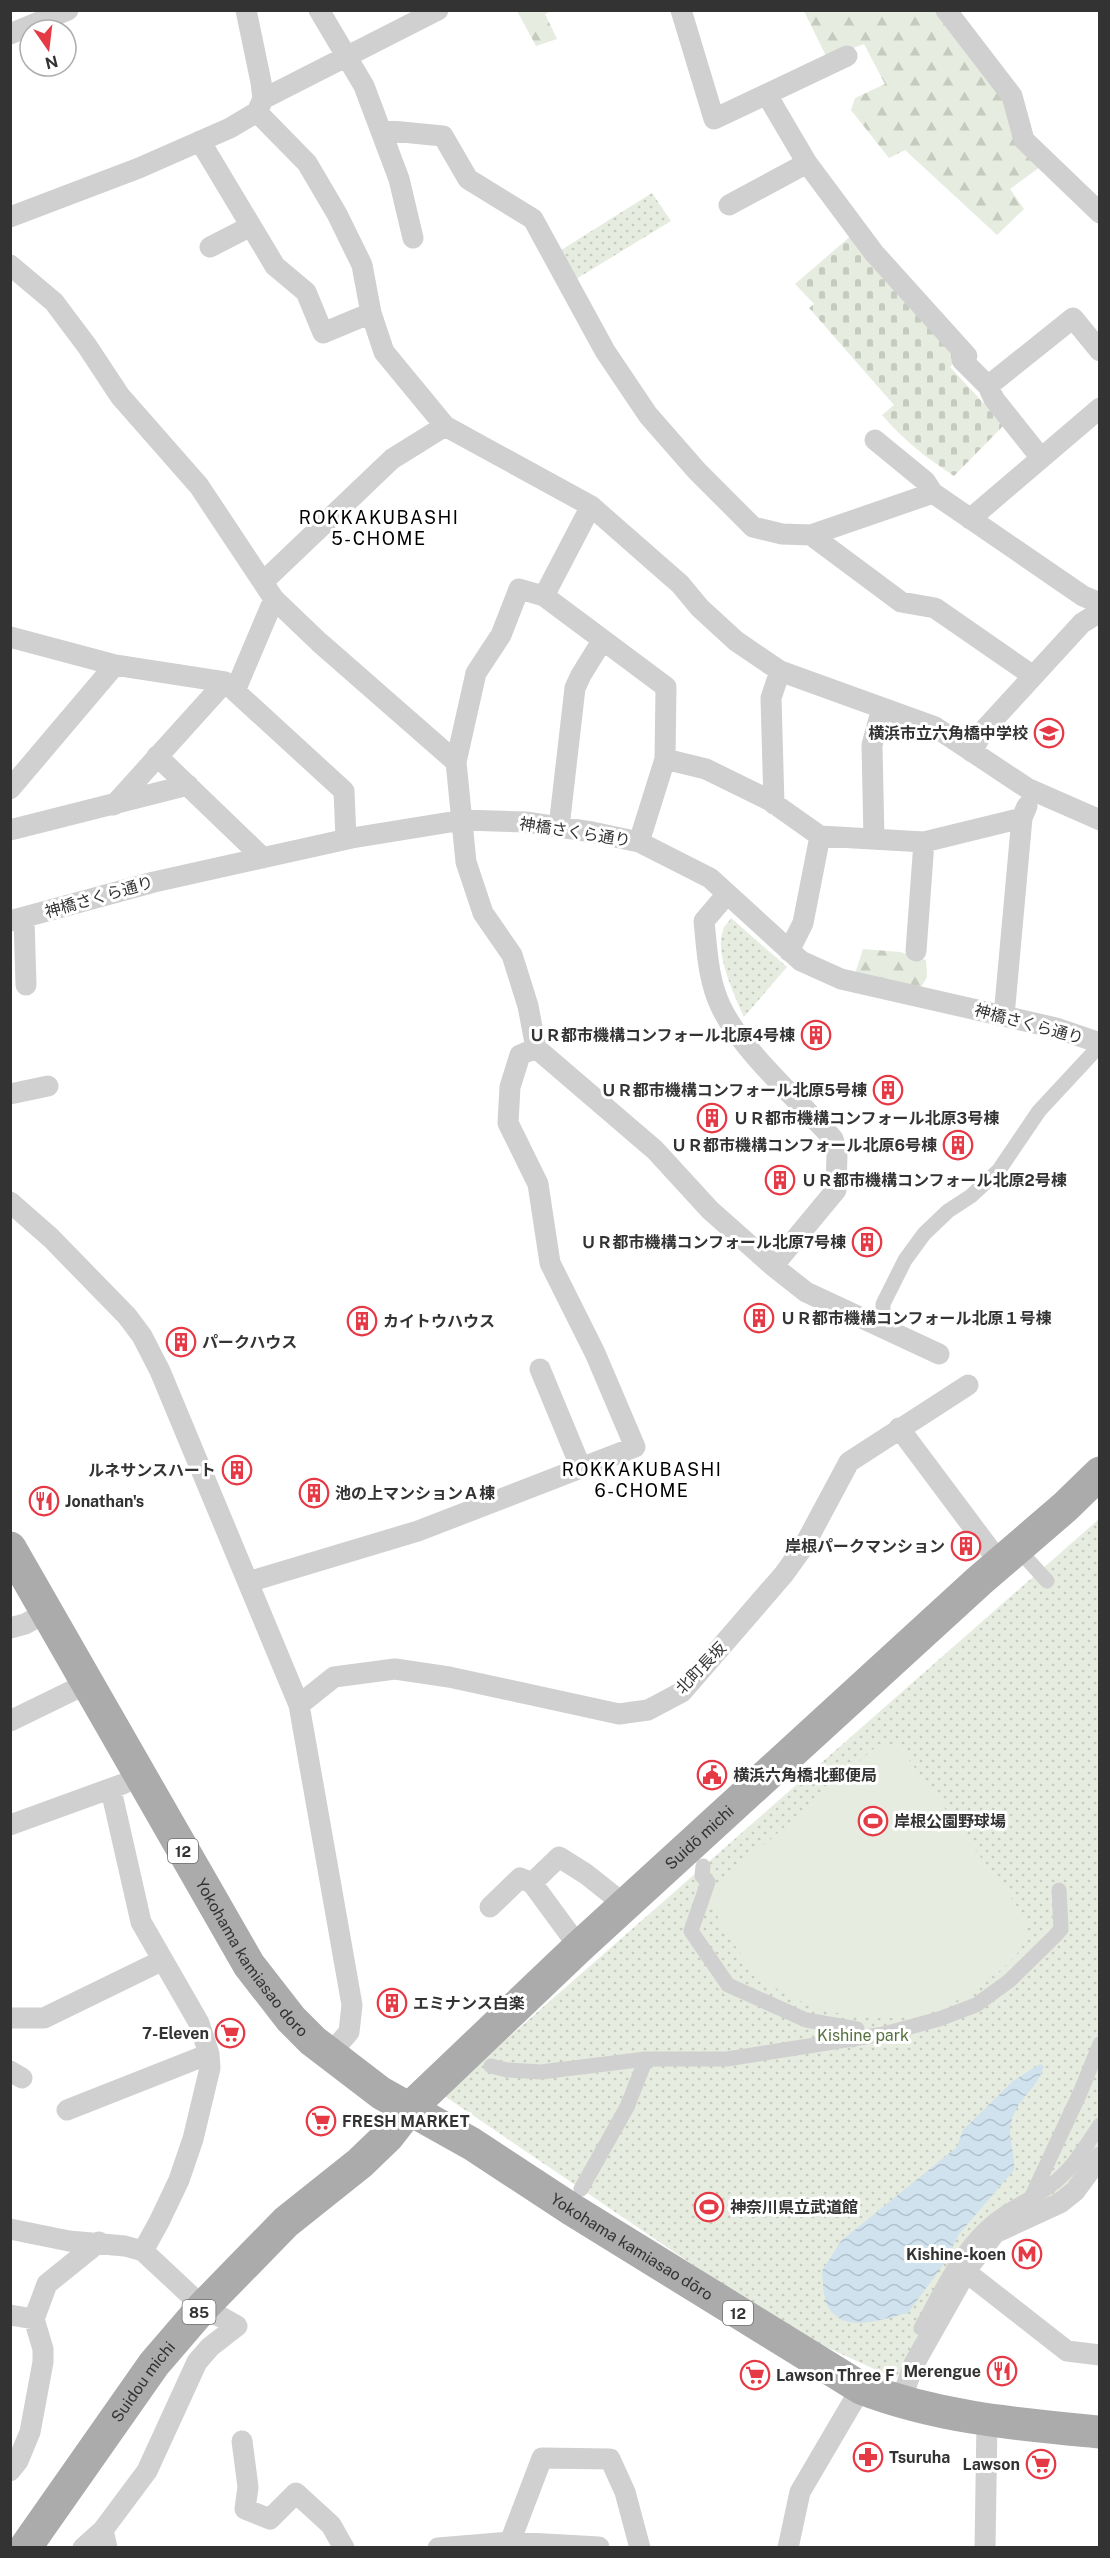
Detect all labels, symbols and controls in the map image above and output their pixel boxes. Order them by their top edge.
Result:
north arrow [18,18,78,78]
text: N [43,51,60,73]
district label: ROKKAKUBASHI 5-CHOME [299,507,459,549]
school or university icon: 横浜市立六角橋中学校 [1033,717,1065,749]
place label: 横浜市立六角橋中学校 [868,724,1028,743]
street label: 神橋さくら通り [518,814,632,850]
street label: 神橋さくら通り [43,872,155,922]
street label: 神橋さくら通り [972,1000,1086,1048]
building icon: ＵＲ都市機構コンフォール北原4号棟 [800,1019,832,1051]
place label: ＵＲ都市機構コンフォール北原4号棟 [529,1026,795,1045]
building icon: ＵＲ都市機構コンフォール北原5号棟 [872,1074,904,1106]
place label: ＵＲ都市機構コンフォール北原5号棟 [601,1081,867,1100]
building icon: ＵＲ都市機構コンフォール北原3号棟 [696,1102,728,1134]
place label: ＵＲ都市機構コンフォール北原3号棟 [733,1109,999,1128]
building icon: ＵＲ都市機構コンフォール北原6号棟 [942,1129,974,1161]
place label: ＵＲ都市機構コンフォール北原6号棟 [671,1136,937,1155]
building icon: ＵＲ都市機構コンフォール北原2号棟 [764,1164,796,1196]
place label: ＵＲ都市機構コンフォール北原2号棟 [801,1171,1067,1190]
building icon: ＵＲ都市機構コンフォール北原7号棟 [851,1226,883,1258]
place label: ＵＲ都市機構コンフォール北原7号棟 [580,1233,846,1252]
building icon: ＵＲ都市機構コンフォール北原１号棟 [743,1302,775,1334]
building icon: カイトウハウス [346,1305,378,1337]
place label: ＵＲ都市機構コンフォール北原１号棟 [780,1309,1052,1328]
place label: カイトウハウス [383,1312,495,1331]
building icon: パークハウス [165,1326,197,1358]
place label: パークハウス [202,1333,297,1352]
building icon: ルネサンスハート [221,1454,253,1486]
district label: ROKKAKUBASHI 6-CHOME [562,1459,722,1501]
place label: ルネサンスハート [88,1461,216,1480]
building icon: 池の上マンションＡ棟 [298,1477,330,1509]
place label: 池の上マンションＡ棟 [335,1484,495,1503]
restaurant icon: Jonathan's [28,1485,60,1517]
place label: Jonathan's [65,1492,144,1511]
building icon: 岸根パークマンション [950,1530,982,1562]
place label: 岸根パークマンション [785,1537,945,1556]
street label: 北町長坂 [672,1638,730,1698]
public building icon: 横浜六角橋北郵便局 [696,1759,728,1791]
place label: 横浜六角橋北郵便局 [733,1766,877,1785]
street label: Suidō michi [661,1801,737,1873]
sports icon: 岸根公園野球場 [857,1805,889,1837]
place label: 岸根公園野球場 [894,1812,1006,1831]
road number: 12 [168,1839,198,1863]
street label: Yokohama kamiasao doro [192,1875,312,2040]
building icon: エミナンス白楽 [376,1987,408,2019]
place label: エミナンス白楽 [413,1994,525,2013]
supermarket icon: 7-Eleven [214,2017,246,2049]
place label: 7-Eleven [142,2024,209,2043]
park label: Kishine park [817,2026,909,2045]
supermarket icon: FRESH MARKET [305,2105,337,2137]
place label: FRESH MARKET [342,2112,470,2131]
street label: Yokohama kamiasao dōro [547,2189,717,2304]
sports icon: 神奈川県立武道館 [693,2191,725,2223]
place label: 神奈川県立武道館 [730,2198,858,2217]
metro station icon: Kishine-koen [1011,2238,1043,2270]
place label: Kishine-koen [906,2245,1006,2264]
road number: 85 [182,2300,216,2324]
road number: 12 [723,2301,753,2325]
street label: Suidou michi [107,2337,179,2426]
restaurant icon: Merengue [986,2355,1018,2387]
supermarket icon: Lawson Three F [739,2359,771,2391]
place label: Merengue [903,2362,981,2381]
place label: Lawson Three F [776,2366,895,2385]
pharmacy icon: Tsuruha [852,2441,884,2473]
place label: Tsuruha [889,2448,950,2467]
supermarket icon: Lawson [1025,2448,1057,2480]
place label: Lawson [963,2455,1020,2474]

